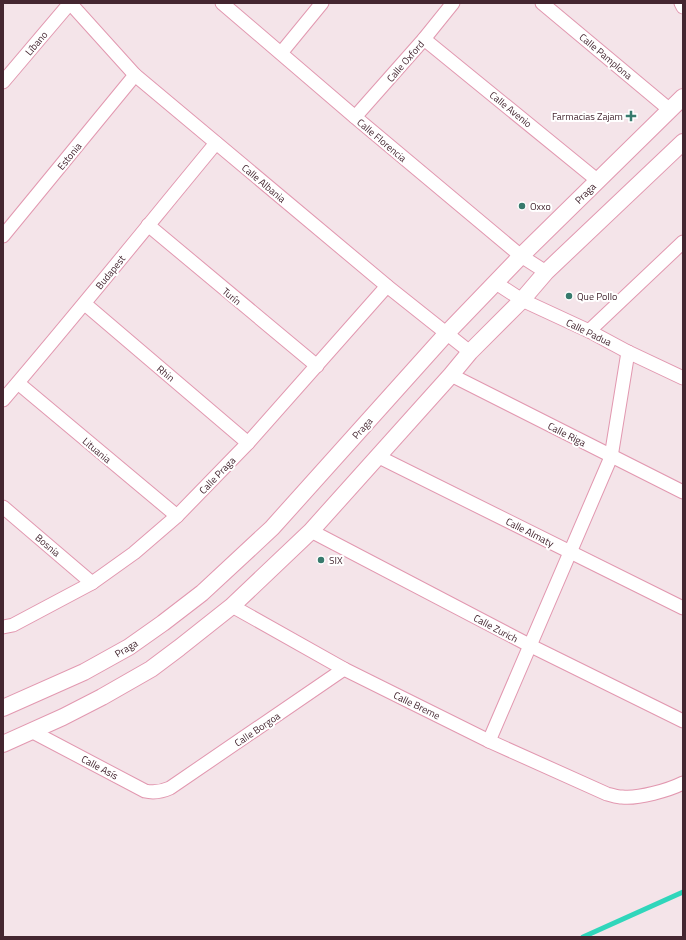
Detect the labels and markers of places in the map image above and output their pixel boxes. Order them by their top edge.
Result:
place label: Farmacias Zajam [552,109,623,124]
marker: Farmacias Zajam [626,111,636,121]
place label: Oxxo [530,199,551,214]
marker: Oxxo [517,201,527,211]
place label: Que Pollo [577,289,617,304]
marker: Que Pollo [564,291,574,301]
place label: SIX [329,553,343,568]
marker: SIX [316,555,326,565]

